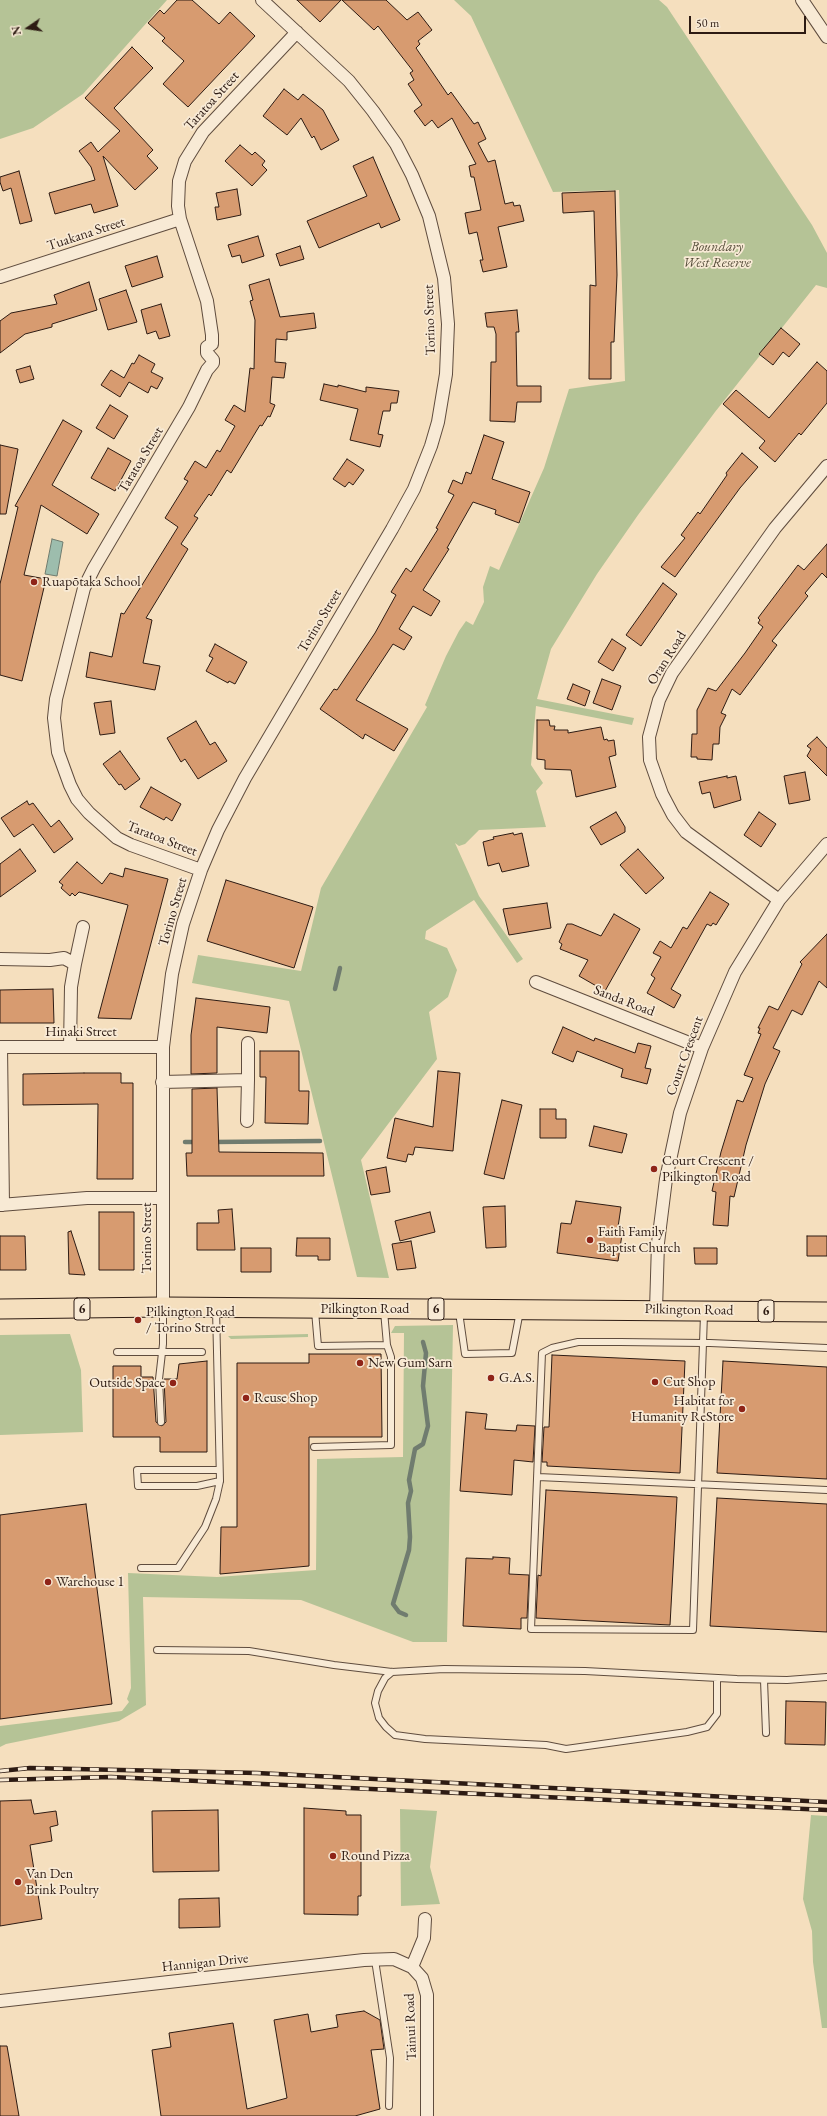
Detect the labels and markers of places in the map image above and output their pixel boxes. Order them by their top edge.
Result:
place label: Ruapōtaka School [42,574,141,590]
marker: Ruapōtaka School [29,577,39,587]
place label: Court Crescent / Pilkington Road [662,1153,754,1186]
marker: Court Crescent / Pilkington Road [649,1164,659,1174]
place label: Faith Family Baptist Church [598,1224,681,1256]
marker: Faith Family Baptist Church [585,1235,595,1245]
place label: Pilkington Road / Torino Street [146,1304,235,1336]
marker: Pilkington Road / Torino Street [133,1315,143,1325]
place label: New Gum Sarn [368,1355,452,1371]
marker: New Gum Sarn [355,1358,365,1368]
place label: G.A.S. [499,1370,535,1386]
marker: G.A.S. [486,1373,496,1383]
place label: Cut Shop [663,1374,715,1390]
place label: Outside Space [89,1375,165,1391]
marker: Cut Shop [650,1377,660,1387]
marker: Outside Space [168,1378,178,1388]
place label: Reuse Shop [254,1390,318,1406]
marker: Reuse Shop [241,1393,251,1403]
place label: Habitat for Humanity ReStore [631,1393,734,1426]
marker: Habitat for Humanity ReStore [737,1404,747,1414]
place label: Warehouse 1 [56,1574,124,1590]
marker: Warehouse 1 [43,1577,53,1587]
place label: Round Pizza [341,1848,410,1864]
marker: Round Pizza [328,1851,338,1861]
place label: Van Den Brink Poultry [26,1866,99,1898]
marker: Van Den Brink Poultry [13,1877,23,1887]

